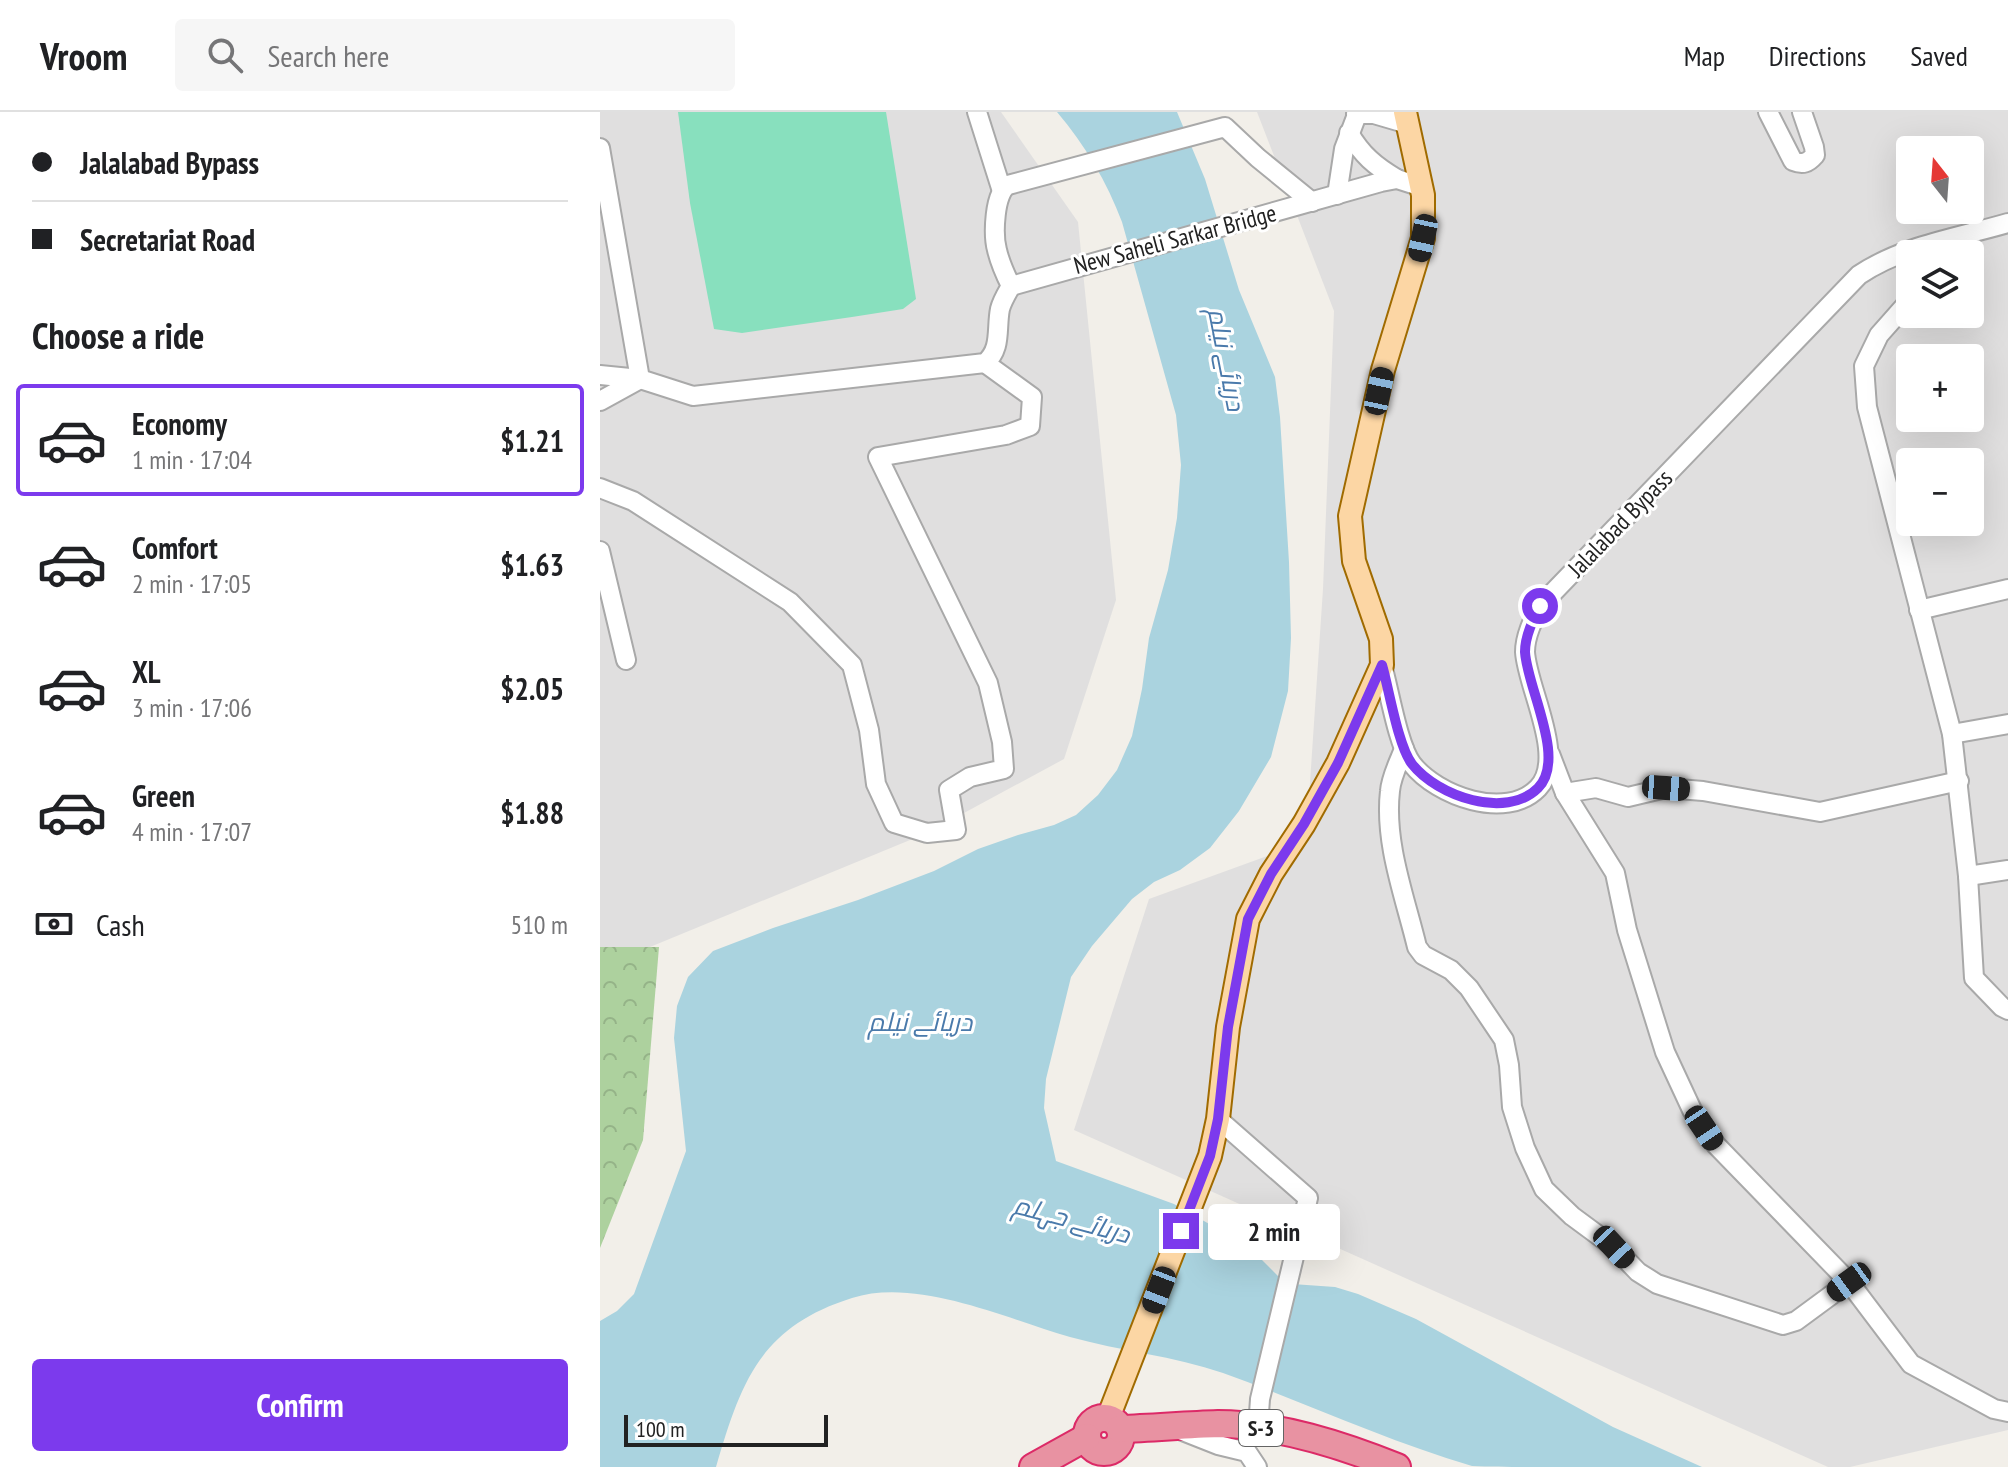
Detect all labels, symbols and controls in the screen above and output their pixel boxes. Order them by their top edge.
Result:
search box [175,19,735,91]
text: Vroom [40,31,127,80]
icon: search [203,33,247,77]
text: Search here [267,36,389,75]
text: Map [1684,37,1725,74]
text: Directions [1769,37,1866,74]
text: Saved [1910,37,1968,74]
north arrow [1896,136,1984,224]
map controls [1896,136,1984,536]
text: Jalalabad Bypass [80,143,259,182]
street label: New Saheli Sarkar Bridge [1070,197,1280,281]
car [1406,212,1440,264]
text: Secretariat Road [80,220,255,259]
button: layers [1896,240,1984,328]
water label: دریائے نیلم [1199,304,1253,415]
text: Choose a ride [32,312,204,359]
button: + [1896,344,1984,432]
car [1362,365,1396,417]
icon: car [36,404,108,476]
text: Economy [132,404,227,443]
text: $1.21 [500,421,564,460]
text: 1 min · 17:04 [132,443,252,476]
button: − [1896,448,1984,536]
street label: Jalalabad Bypass [1560,463,1679,584]
icon: car [36,528,108,600]
text: Comfort [132,528,218,567]
text: $1.63 [500,545,564,584]
text: 2 min · 17:05 [132,567,252,600]
route start [1522,588,1558,624]
icon: car [36,652,108,724]
text: XL [132,652,161,691]
text: $2.05 [500,669,564,708]
text: 3 min · 17:06 [132,691,252,724]
car [1641,774,1691,802]
icon: car [36,776,108,848]
text: Green [132,776,195,815]
text: $1.88 [500,793,564,832]
text: 4 min · 17:07 [132,815,252,848]
icon: cash [32,902,76,946]
text: Cash [96,905,145,944]
text: 510 m [510,908,568,941]
water label: دریائے نیلم [867,1005,974,1040]
car [1681,1101,1727,1155]
water label: دریائے جہلم [1009,1187,1135,1253]
callout: 2 min [1209,1203,1341,1259]
route end [1163,1213,1199,1249]
text: 2 min [1248,1215,1300,1248]
car [1589,1221,1639,1273]
car [1823,1258,1875,1306]
car [1139,1263,1179,1317]
button: Confirm [32,1359,568,1451]
road number: S-3 [1239,1410,1283,1446]
scale bar [624,1411,828,1447]
text: 100 m [636,1415,685,1443]

